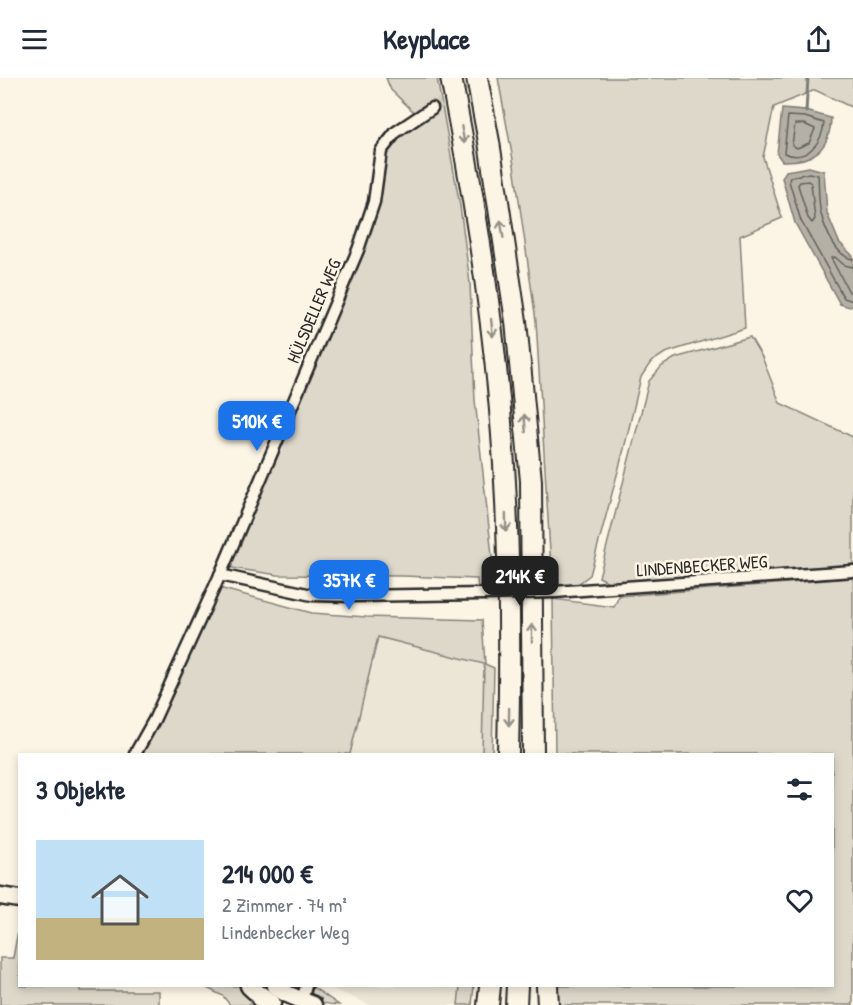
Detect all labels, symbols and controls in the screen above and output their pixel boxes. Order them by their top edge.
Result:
text: Keyplace [383,21,470,57]
icon: menu [18,23,51,56]
icon: share [802,23,835,56]
one-way arrow [457,125,468,145]
one-way arrow [497,220,508,240]
street label: HÜLSDELLER WEG [280,254,347,367]
one-way arrow [487,318,498,338]
pin: 510K € [208,401,306,452]
text: 510K € [232,407,282,434]
one-way arrow [519,414,530,433]
one-way arrow [501,512,512,532]
street label: LINDENBECKER WEG [636,548,768,583]
pin: 214K € [471,556,569,607]
pin: 357K € [300,560,398,611]
text: 214K € [496,562,544,589]
text: 357K € [323,566,375,593]
one-way arrow [526,624,538,644]
one-way arrow [503,707,514,727]
text: 3 Objekte [36,772,125,807]
icon: filters [783,773,816,806]
text: 214 000 € [222,856,313,891]
icon: home [84,864,156,936]
icon: heart [783,884,816,917]
text: 2 Zimmer · 74 m² [222,891,347,918]
text: Lindenbecker Weg [222,918,349,945]

